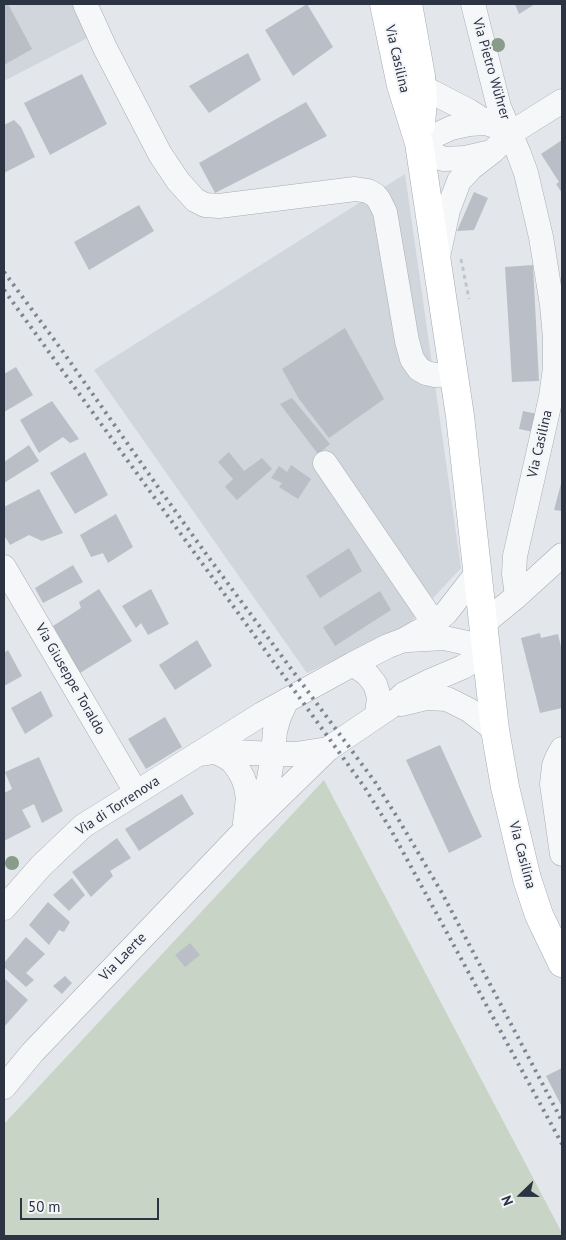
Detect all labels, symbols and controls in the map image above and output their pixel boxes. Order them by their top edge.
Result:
street label: Via Pietro Wührer [468,16,514,122]
street label: Via Casilina [381,23,413,95]
street label: Via Casilina [524,408,556,480]
street label: Via Giuseppe Toraldo [31,620,109,738]
street label: Via di Torrenova [73,773,163,839]
street label: Via Casilina [505,819,539,891]
street label: Via Laerte [96,929,150,985]
north arrow [496,1170,546,1220]
scale bar [22,1188,161,1220]
text: N [497,1193,517,1208]
text: 50 m [28,1197,61,1216]

